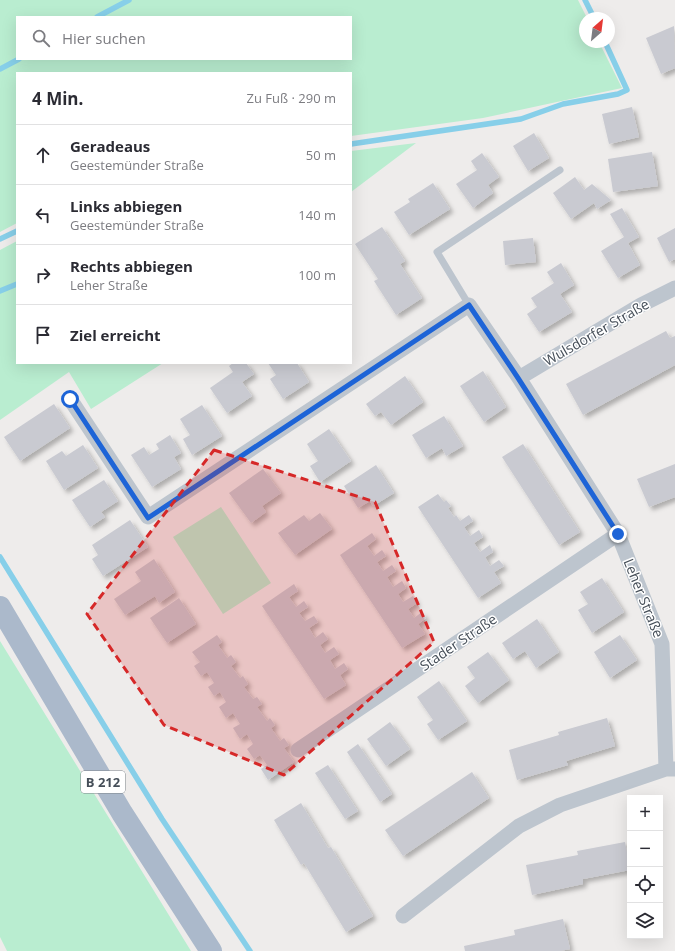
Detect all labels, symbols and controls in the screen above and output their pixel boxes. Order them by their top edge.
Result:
north arrow [579,12,615,48]
search box [16,16,352,60]
icon: search [30,27,52,49]
text: Hier suchen [62,28,146,48]
text: 4 Min. [32,87,83,110]
text: Zu Fuß · 290 m [247,89,336,107]
text: Geradeaus [70,136,150,156]
icon: ahead [32,144,54,166]
text: 50 m [306,146,336,164]
text: Geestemünder Straße [70,156,204,174]
text: Links abbiegen [70,196,182,216]
icon: left [32,204,54,226]
text: 140 m [298,206,336,224]
text: Geestemünder Straße [70,216,204,234]
text: Rechts abbiegen [70,256,193,276]
icon: right [32,264,54,286]
text: 100 m [298,266,336,284]
text: Leher Straße [70,276,148,294]
street label: Wulsdorfer Straße [540,294,652,370]
icon: arrive [32,324,54,346]
text: Ziel erreicht [70,325,161,345]
route start [61,390,79,408]
route end [609,525,627,543]
street label: Leher Straße [620,556,669,640]
street label: Stader Straße [416,609,500,675]
road number: B 212 [81,771,125,793]
map controls [627,795,663,939]
button: + [627,795,663,831]
button: − [627,831,663,867]
button: locate [627,867,663,903]
button: layers [627,903,663,939]

